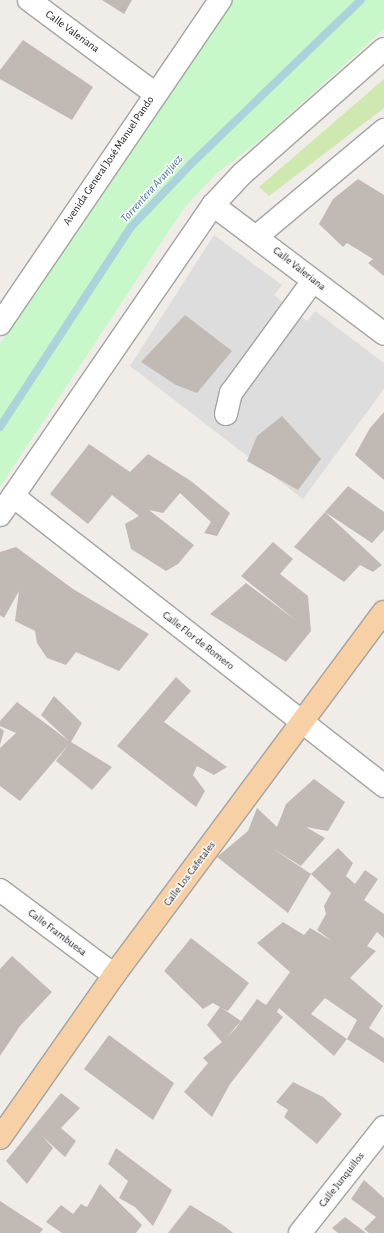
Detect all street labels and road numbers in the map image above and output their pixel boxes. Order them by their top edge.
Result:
street label: Calle Valeriana [42,8,102,56]
street label: Avenida General José Manuel Pando [61,94,157,228]
street label: Calle Valeriana [270,244,328,294]
street label: Calle Flor de Romero [159,609,237,673]
street label: Calle Los Cafetales [161,839,219,909]
street label: Calle Frambuesa [25,907,89,959]
street label: Calle Junquillos [316,1150,368,1210]

